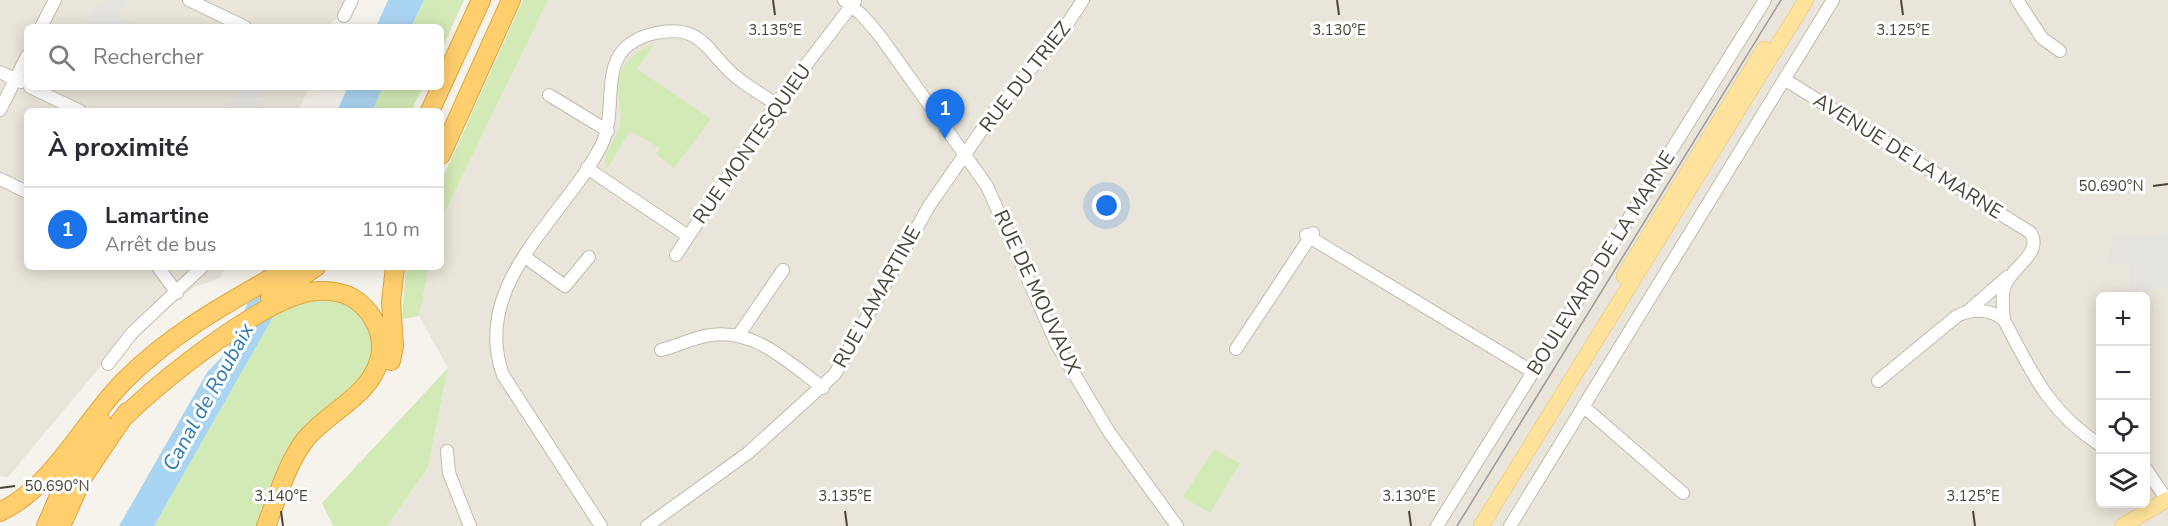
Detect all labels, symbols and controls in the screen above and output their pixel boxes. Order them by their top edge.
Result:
street label: RUE DU TRIEZ [973,16,1077,138]
text: 3.135°E [748,20,802,40]
text: 3.130°E [1312,20,1366,40]
text: 3.125°E [1876,20,1930,40]
search box [24,24,444,90]
icon: search [45,41,78,74]
text: Rechercher [93,42,204,72]
street label: RUE MONTESQUIEU [687,59,817,229]
street label: AVENUE DE LA MARNE [1808,87,2008,225]
pin: 1 [926,90,964,139]
text: À proximité [48,130,189,165]
street label: BOULEVARD DE LA MARNE [1521,146,1681,380]
text: 50.690°N [2078,176,2144,196]
your location [1092,191,1121,220]
text: Lamartine [105,201,209,231]
street label: RUE DE MOUVAUX [987,206,1087,378]
text: 1 [62,216,74,243]
text: 110 m [362,216,420,243]
street label: RUE LAMARTINE [827,221,927,373]
text: Arrêt de bus [105,231,216,258]
map controls [2096,292,2150,508]
button: + [2096,292,2150,346]
water label: Canal de Roubaix [156,317,261,476]
button: − [2096,346,2150,400]
button: locate [2096,400,2150,454]
button: layers [2096,454,2150,508]
text: 50.690°N [24,476,90,496]
text: 3.140°E [254,486,308,506]
text: 3.135°E [818,486,872,506]
text: 3.130°E [1382,486,1436,506]
text: 3.125°E [1946,486,2000,506]

